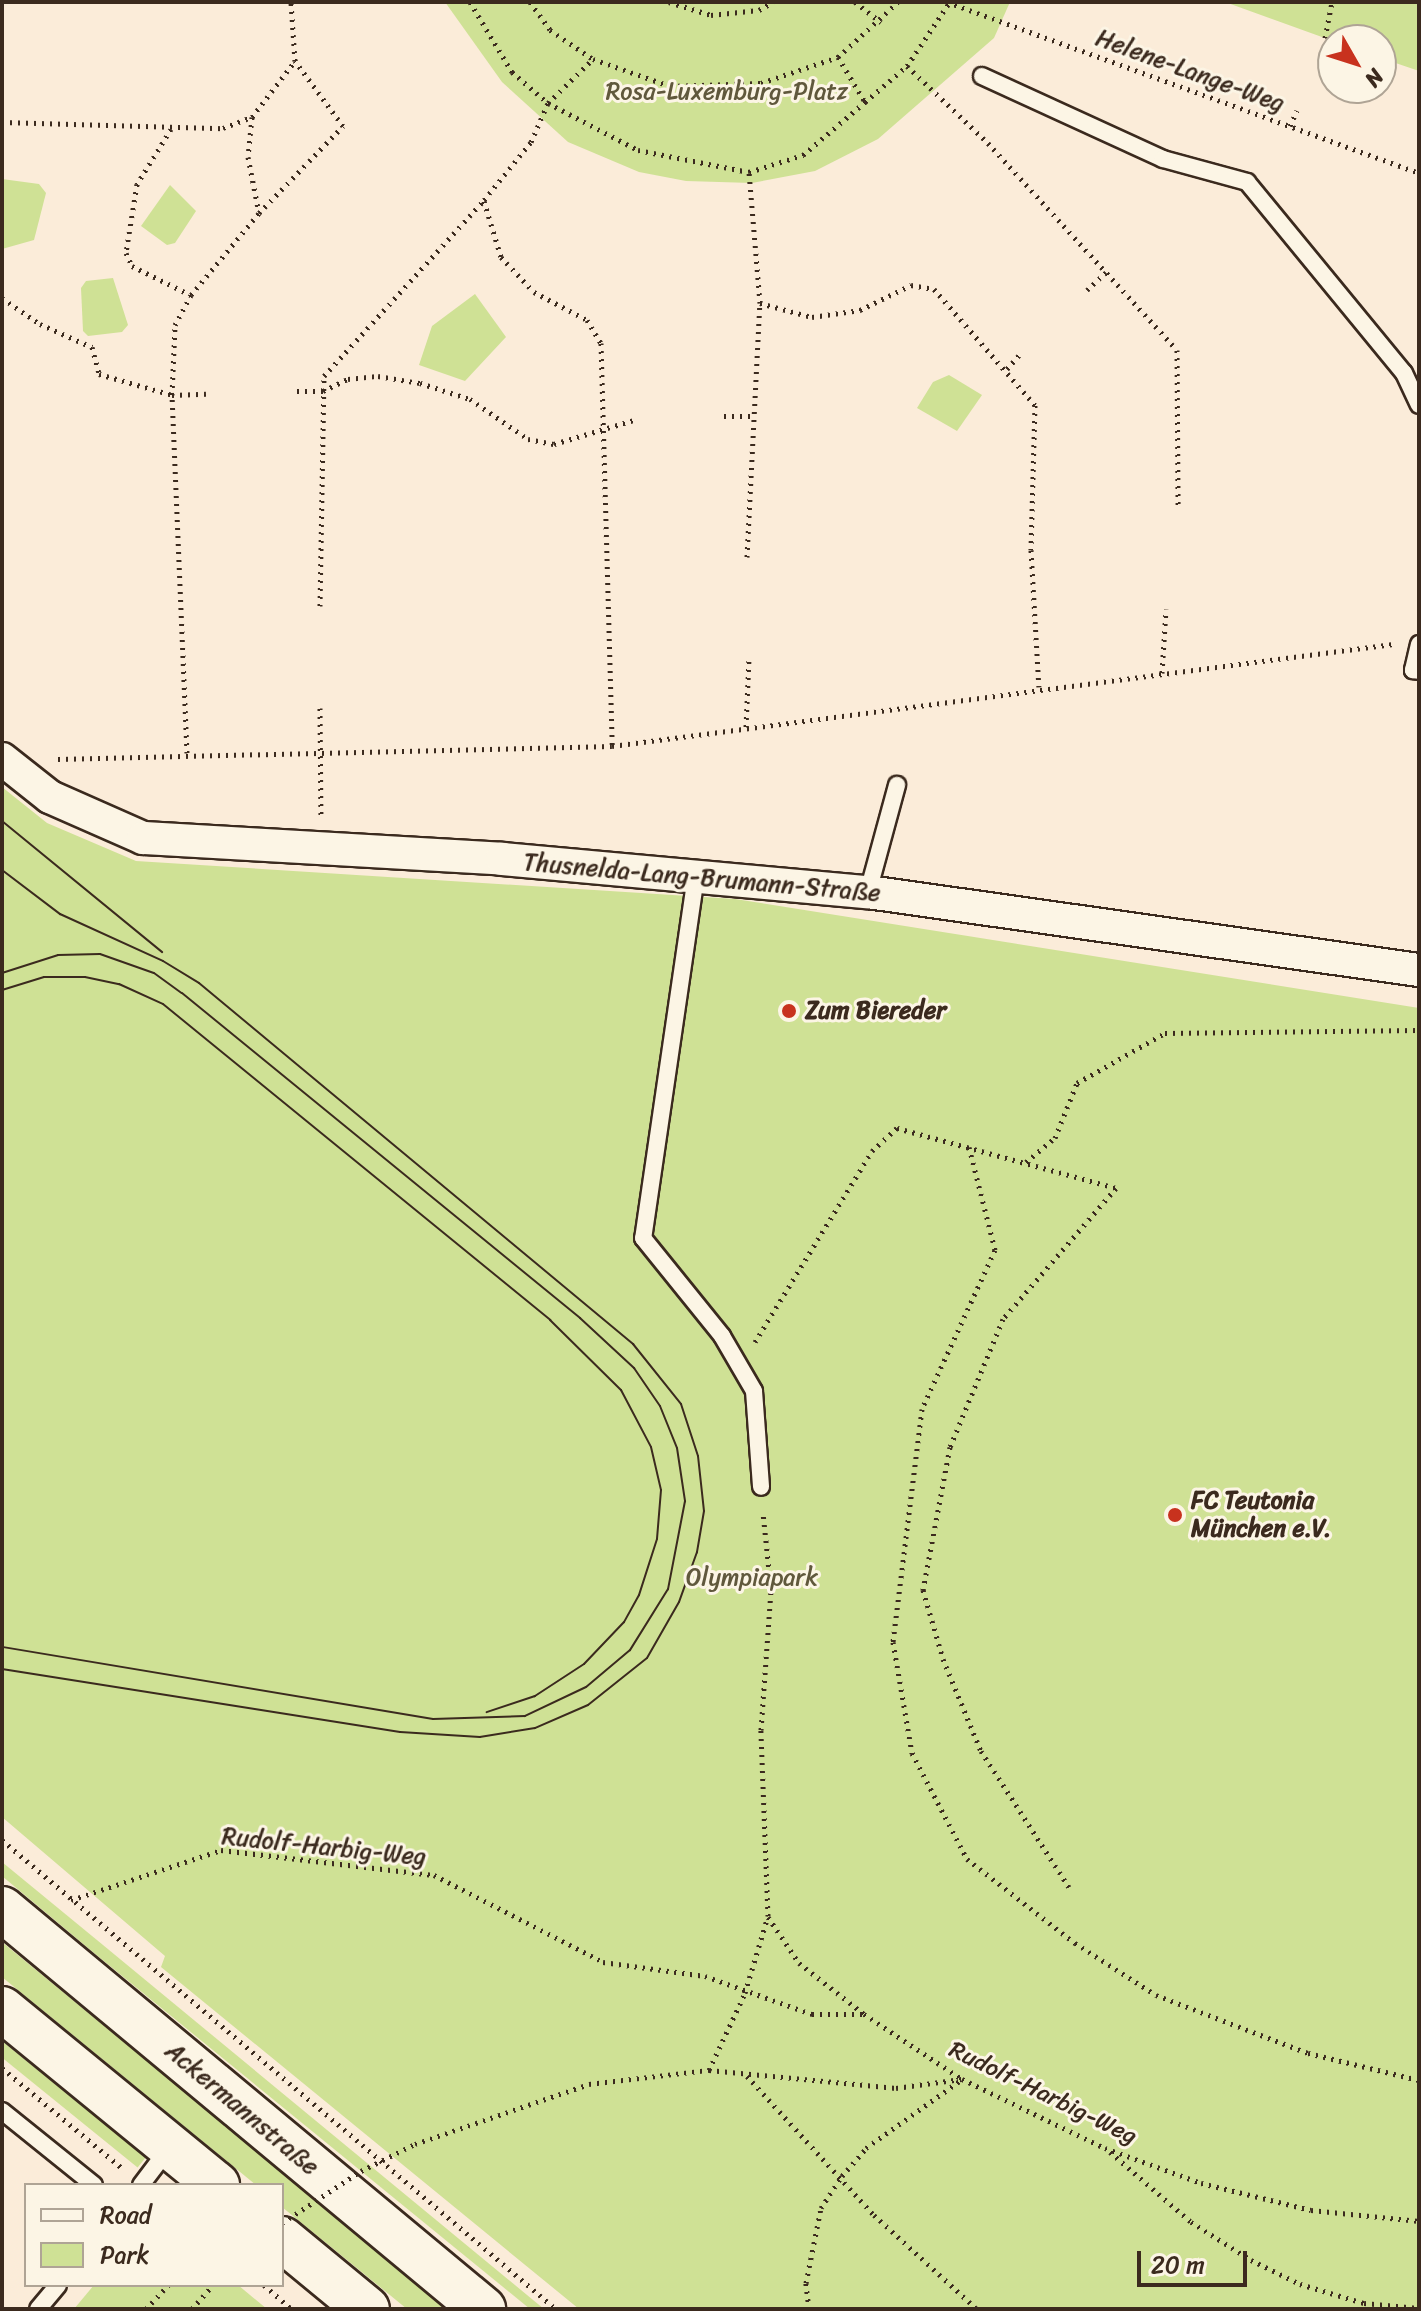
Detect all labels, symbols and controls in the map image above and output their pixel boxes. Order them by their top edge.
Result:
street label: Helene-Lange-Weg [1092,24,1288,118]
north arrow [1317,24,1397,104]
text: N [1355,60,1394,96]
park label: Rosa-Luxemburg-Platz [606,78,848,106]
street label: Thusnelda-Lang-Brumann-Straße [522,848,882,908]
place label: Zum Biereder [805,997,946,1025]
marker: Zum Biereder [780,1002,798,1020]
place label: FC Teutonia München e.V. [1191,1487,1331,1543]
marker: FC Teutonia München e.V. [1166,1506,1184,1524]
park label: Olympiapark [686,1564,818,1592]
street label: Rudolf-Harbig-Weg [220,1822,428,1872]
street label: Rudolf-Harbig-Weg [944,2035,1142,2151]
street label: Ackermannstraße [159,2036,325,2182]
legend [24,2183,284,2287]
text: Road [100,2194,151,2236]
text: Park [100,2234,149,2276]
scale bar [1141,2235,1251,2285]
text: 20 m [1151,2244,1205,2286]

